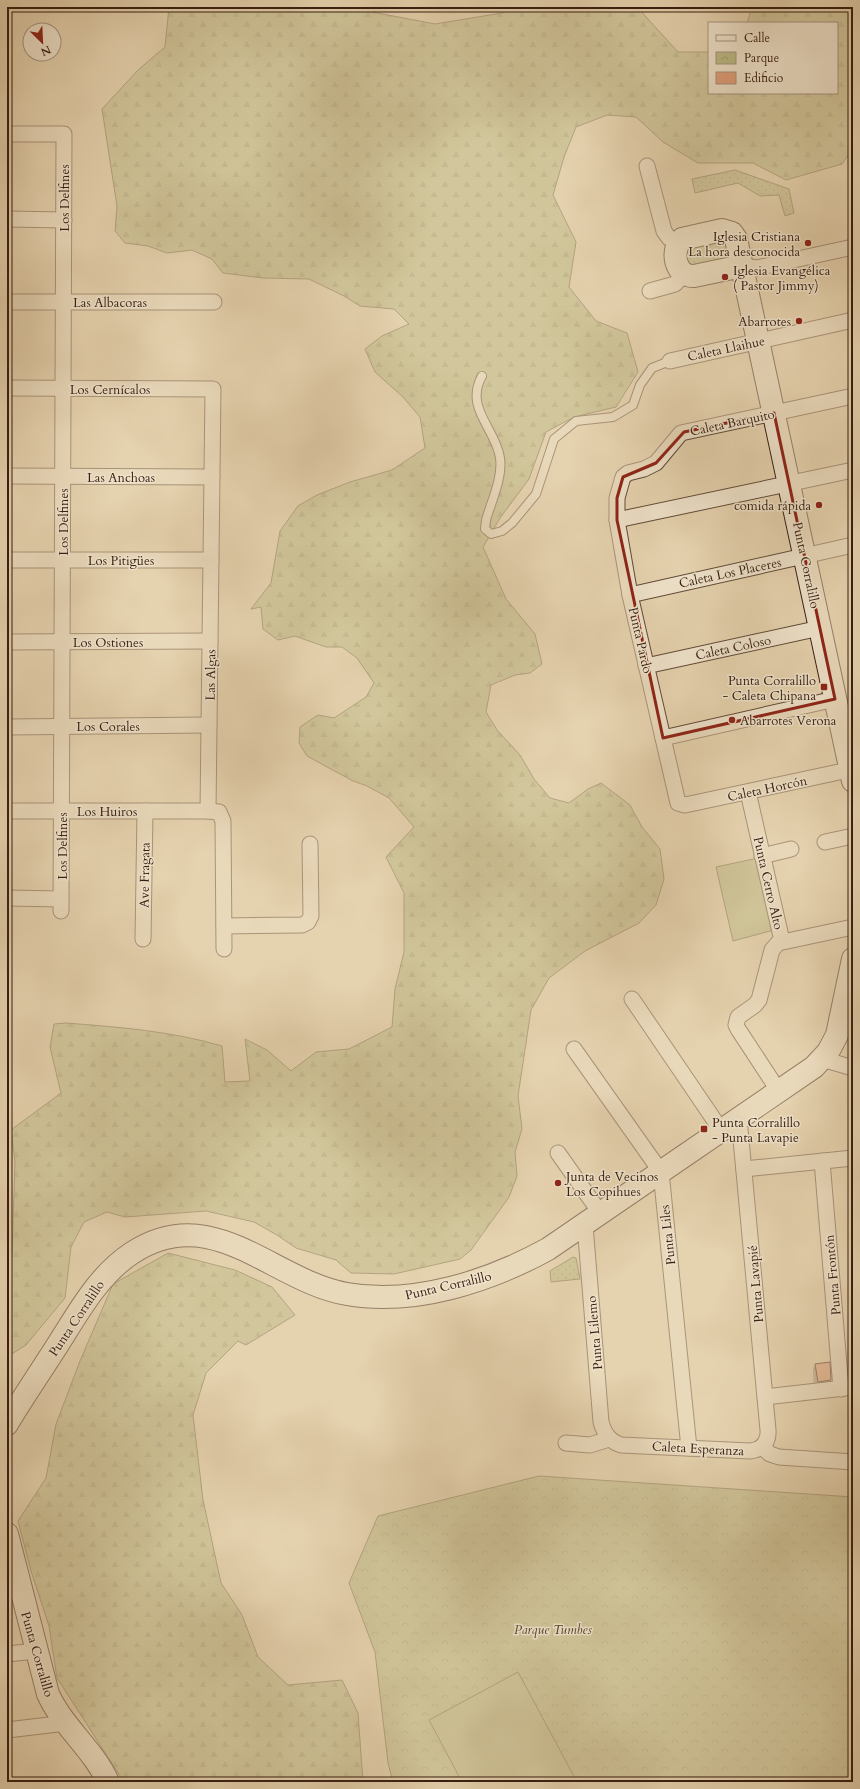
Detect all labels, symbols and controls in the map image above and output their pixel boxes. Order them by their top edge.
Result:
north arrow [22,22,62,62]
legend [708,22,838,94]
text: Calle [744,30,770,46]
text: N [38,42,53,60]
text: Parque [744,50,779,66]
text: Edificio [744,70,784,86]
street label: Los Delfines [56,164,74,232]
place label: Iglesia Cristiana La hora desconocida [688,228,800,261]
marker: Iglesia Cristiana La hora desconocida [803,238,813,248]
place label: Iglesia Evangélica ( Pastor Jimmy) [733,262,831,295]
marker: Iglesia Evangélica ( Pastor Jimmy) [720,272,730,282]
street label: Las Albacoras [73,294,147,312]
place label: Abarrotes [738,313,791,331]
marker: Abarrotes [794,316,804,326]
street label: Caleta Llaihue [686,332,767,366]
street label: Los Cernícalos [70,381,150,399]
street label: Caleta Barquito [688,405,776,441]
street label: Las Anchoas [87,469,155,487]
street label: Los Delfines [55,488,73,556]
place label: comida rápida [734,497,811,515]
marker: comida rápida [814,500,824,510]
street label: Punta Corralillo [788,520,824,610]
street label: Los Pitigües [88,552,154,570]
street label: Caleta Los Placeres [677,553,783,593]
street label: Punta Pardo [624,605,656,675]
street label: Caleta Coloso [694,631,773,665]
street label: Los Ostiones [73,634,143,652]
street label: Las Algas [202,649,220,701]
place label: Punta Corralillo - Caleta Chipana [722,672,816,705]
marker: Punta Corralillo - Caleta Chipana [819,682,829,692]
place label: Abarrotes Verona [740,712,837,730]
marker: Abarrotes Verona [727,715,737,725]
street label: Los Corales [76,718,140,736]
street label: Caleta Horcón [726,772,809,806]
street label: Los Huiros [77,803,137,821]
street label: Los Delfines [54,812,72,880]
street label: Punta Cerro Alto [749,835,787,932]
street label: Ave Fragata [135,842,155,908]
place label: Punta Corralillo - Punta Lavapie [712,1114,800,1147]
marker: Punta Corralillo - Punta Lavapie [699,1124,709,1134]
place label: Junta de Vecinos Los Copihues [564,1168,658,1201]
marker: Junta de Vecinos Los Copihues [553,1178,563,1188]
street label: Punta Liles [656,1204,680,1266]
street label: Punta Frontón [820,1233,845,1316]
street label: Punta Lavapié [744,1244,768,1323]
street label: Punta Corralillo [403,1267,493,1305]
street label: Punta Corralillo [45,1277,109,1360]
street label: Punta Lilemo [583,1295,607,1371]
street label: Caleta Esperanza [651,1438,745,1460]
street label: Punta Corralillo [16,1609,58,1699]
park label: Parque Tumbes [514,1621,593,1639]

